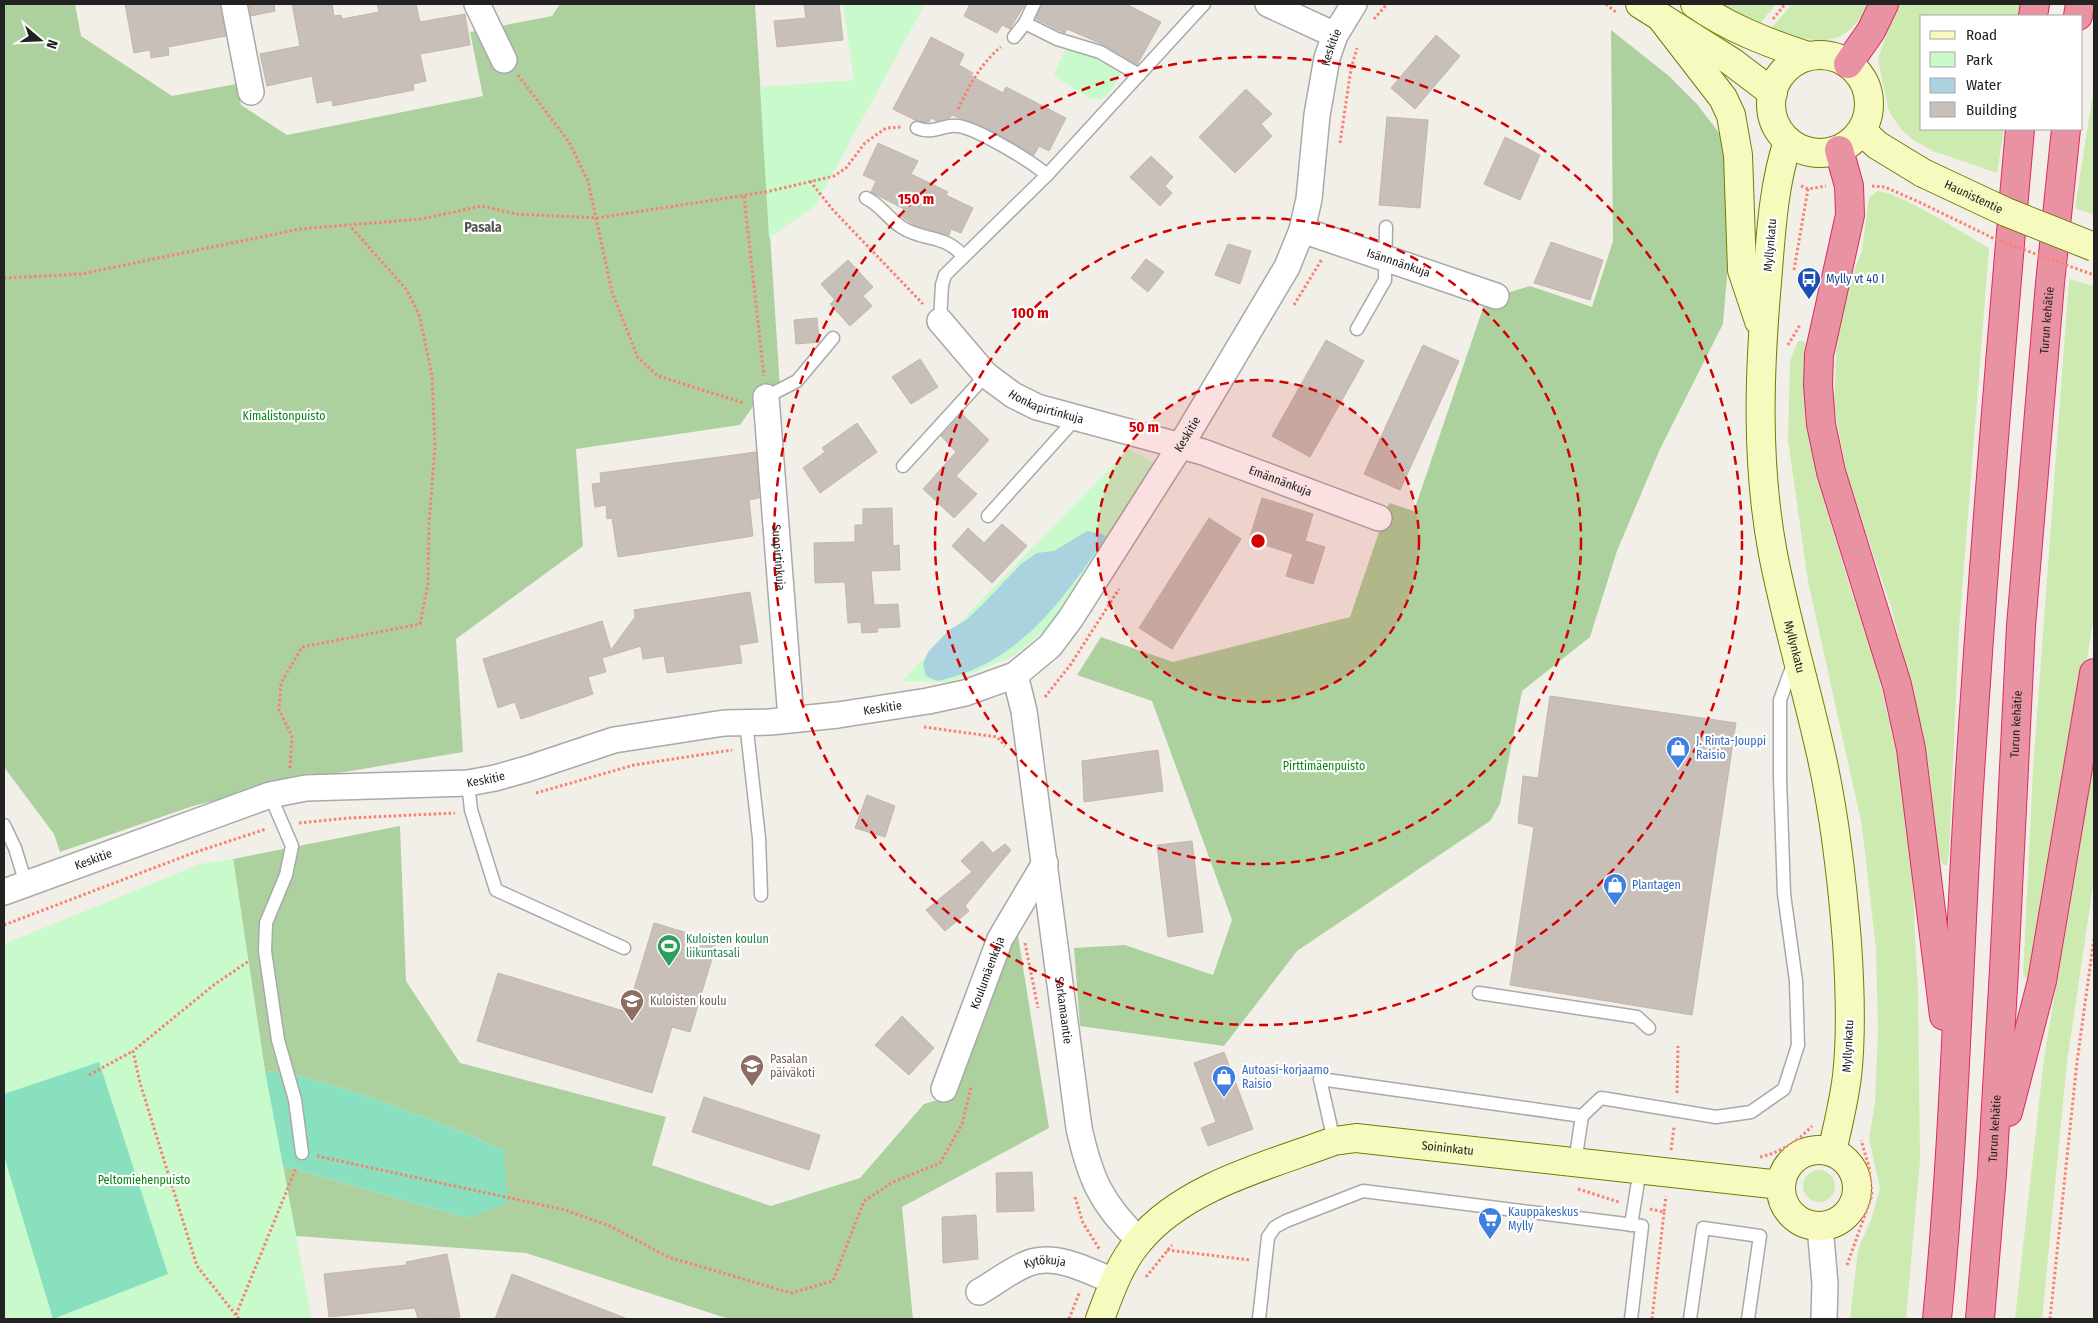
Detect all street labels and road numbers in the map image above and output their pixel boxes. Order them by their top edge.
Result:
street label: Keskitie [1319,26,1344,67]
street label: Haunistentie [1942,177,2005,217]
street label: Myllynkatu [1761,218,1779,272]
street label: Isännnänkuja [1365,246,1432,280]
street label: Turun kehätie [2037,286,2057,355]
street label: Honkapirtinkuja [1006,387,1085,426]
street label: Keskitie [1171,414,1203,455]
street label: Emännänkuja [1247,463,1314,499]
street label: Suopirtinkuja [769,524,788,591]
street label: Myllynkatu [1781,619,1808,674]
street label: Turun kehätie [2007,690,2025,758]
street label: Keskitie [862,698,903,718]
street label: Keskitie [465,769,507,790]
street label: Keskitie [73,846,114,873]
street label: Koulumäenkuja [967,935,1007,1011]
street label: Sarkamaantie [1052,976,1075,1045]
street label: Myllynkatu [1840,1019,1856,1073]
street label: Turun kehätie [1986,1094,2004,1163]
street label: Soininkatu [1421,1138,1475,1158]
street label: Kytökuja [1022,1253,1067,1271]

